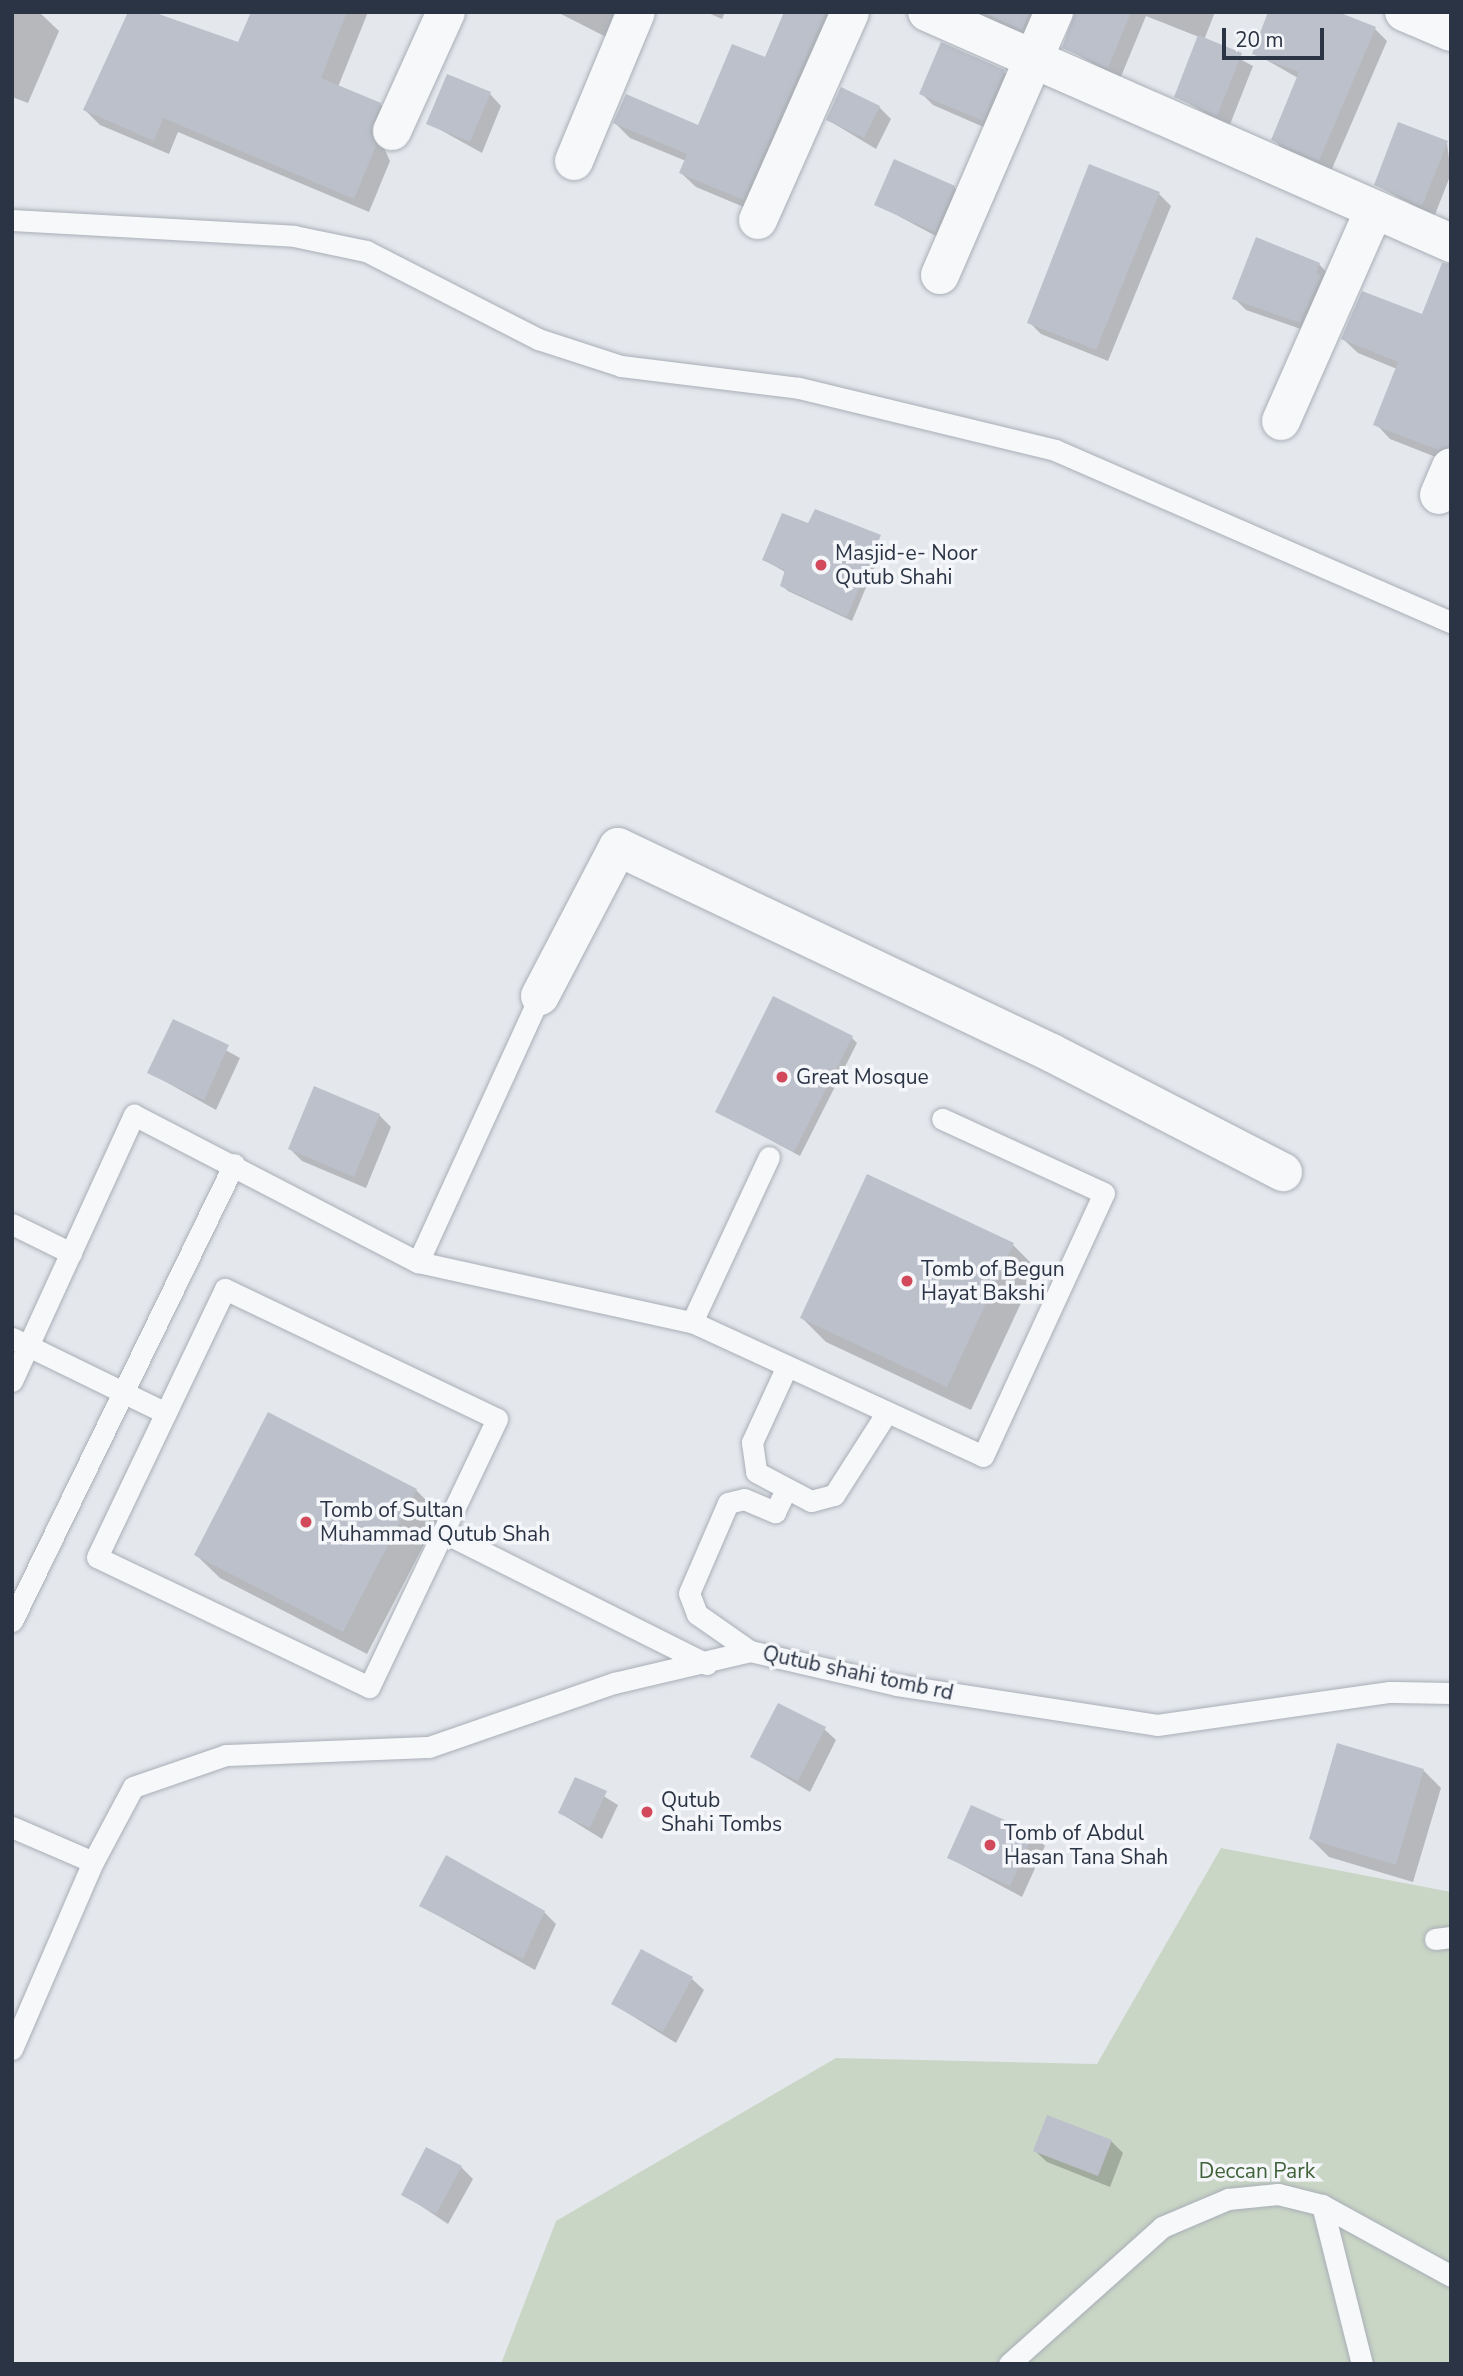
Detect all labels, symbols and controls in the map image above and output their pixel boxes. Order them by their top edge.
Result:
scale bar [1225,14,1326,58]
text: 20 m [1235,26,1284,54]
place label: Masjid-e- Noor Qutub Shahi [835,540,978,590]
marker: Masjid-e- Noor Qutub Shahi [813,557,829,573]
place label: Great Mosque [796,1064,929,1090]
marker: Great Mosque [774,1069,790,1085]
place label: Tomb of Begun Hayat Bakshi [921,1256,1065,1306]
marker: Tomb of Begun Hayat Bakshi [899,1273,915,1289]
place label: Tomb of Sultan Muhammad Qutub Shah [320,1497,550,1547]
marker: Tomb of Sultan Muhammad Qutub Shah [298,1514,314,1530]
street label: Qutub shahi tomb rd [760,1640,956,1706]
place label: Qutub Shahi Tombs [661,1787,782,1837]
marker: Qutub Shahi Tombs [639,1804,655,1820]
place label: Tomb of Abdul Hasan Tana Shah [1004,1820,1168,1870]
marker: Tomb of Abdul Hasan Tana Shah [982,1837,998,1853]
park label: Deccan Park [1199,2158,1315,2184]

